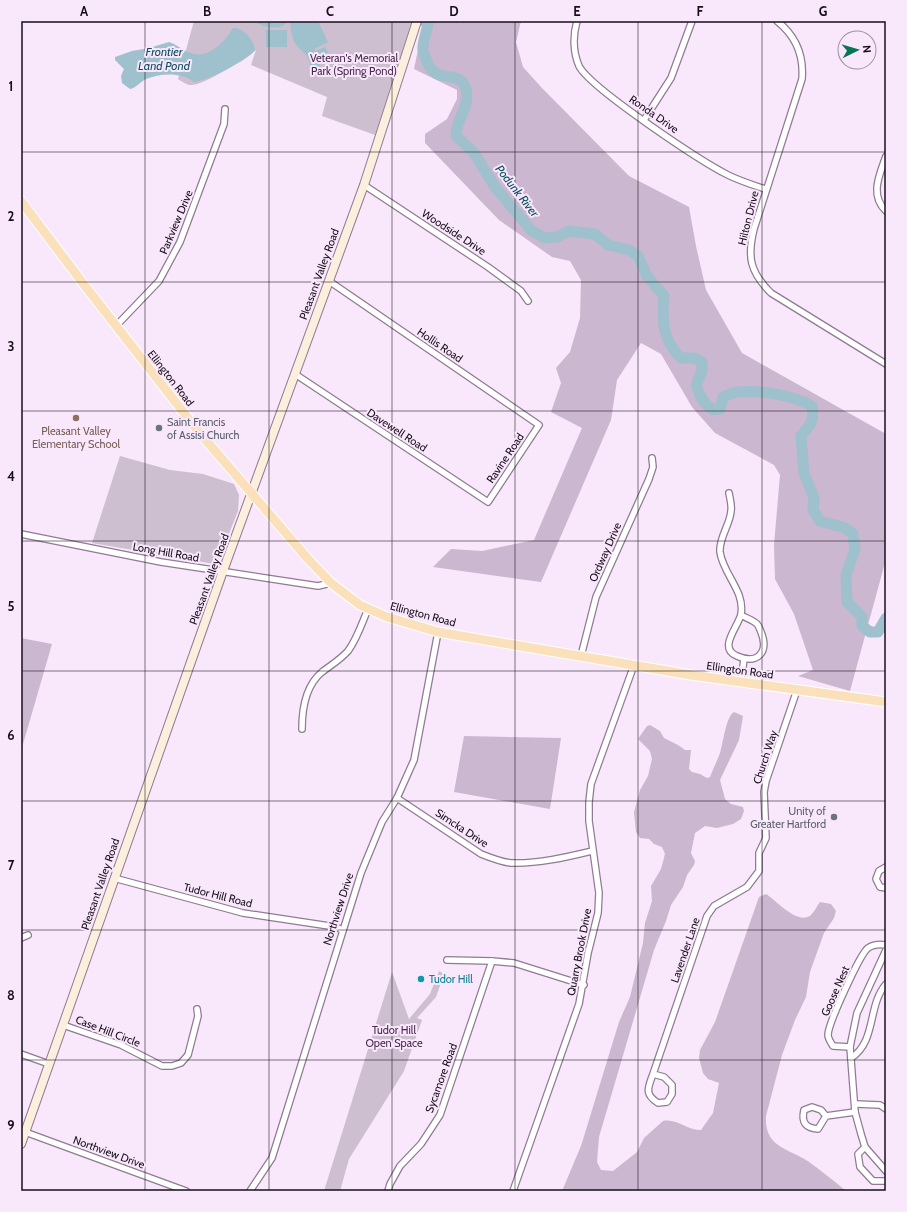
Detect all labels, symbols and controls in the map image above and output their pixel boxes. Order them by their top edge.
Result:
text: A [80,3,89,19]
text: B [203,3,211,19]
text: C [326,3,334,19]
text: D [449,3,459,19]
text: E [573,3,581,19]
text: F [697,3,704,19]
text: G [819,3,828,19]
north arrow [837,30,877,70]
water label: Frontier Land Pond [138,44,191,73]
text: N [860,45,874,54]
park label: Veteran's Memorial Park (Spring Pond) [310,51,399,78]
text: 1 [9,78,13,94]
street label: Ronda Drive [627,92,682,136]
water label: Podunk River [492,162,543,221]
street label: Parkview Drive [156,187,196,256]
street label: Hilton Drive [734,189,762,247]
street label: Woodside Drive [419,206,489,258]
text: 2 [8,208,15,224]
street label: Pleasant Valley Road [296,227,342,321]
street label: Hollis Road [414,325,466,365]
text: 3 [7,338,15,354]
street label: Ellington Road [145,347,197,409]
street label: Davewell Road [364,405,430,455]
marker: Pleasant Valley Elementary School [71,413,81,423]
place label: Saint Francis of Assisi Church [167,415,240,442]
marker: Saint Francis of Assisi Church [154,423,164,433]
place label: Pleasant Valley Elementary School [32,424,120,451]
street label: Ravine Road [483,430,527,486]
text: 4 [7,468,15,484]
street label: Ordway Drive [586,520,624,584]
street label: Pleasant Valley Road [186,532,232,626]
street label: Long Hill Road [132,539,200,565]
text: 5 [8,598,15,614]
street label: Ellington Road [389,599,457,629]
street label: Ellington Road [706,658,774,682]
text: 6 [7,727,15,743]
street label: Church Way [750,728,780,786]
place label: Unity of Greater Hartford [750,804,826,831]
street label: Simcka Drive [433,806,492,851]
marker: Unity of Greater Hartford [829,812,839,822]
street label: Pleasant Valley Road [78,836,122,932]
text: 7 [8,857,15,873]
street label: Northview Drive [320,871,356,947]
street label: Tudor Hill Road [182,880,254,910]
street label: Quarry Brook Drive [564,907,594,997]
street label: Lavender Lane [667,915,703,984]
street label: Goose Nest [818,963,852,1018]
place label: Tudor Hill [429,972,473,986]
marker: Tudor Hill [416,974,426,984]
text: 8 [7,987,15,1003]
street label: Case Hill Circle [74,1012,143,1050]
park label: Tudor Hill Open Space [365,1023,423,1050]
street label: Sycamore Road [422,1041,460,1115]
text: 9 [7,1117,15,1133]
street label: Northview Drive [71,1133,147,1172]

